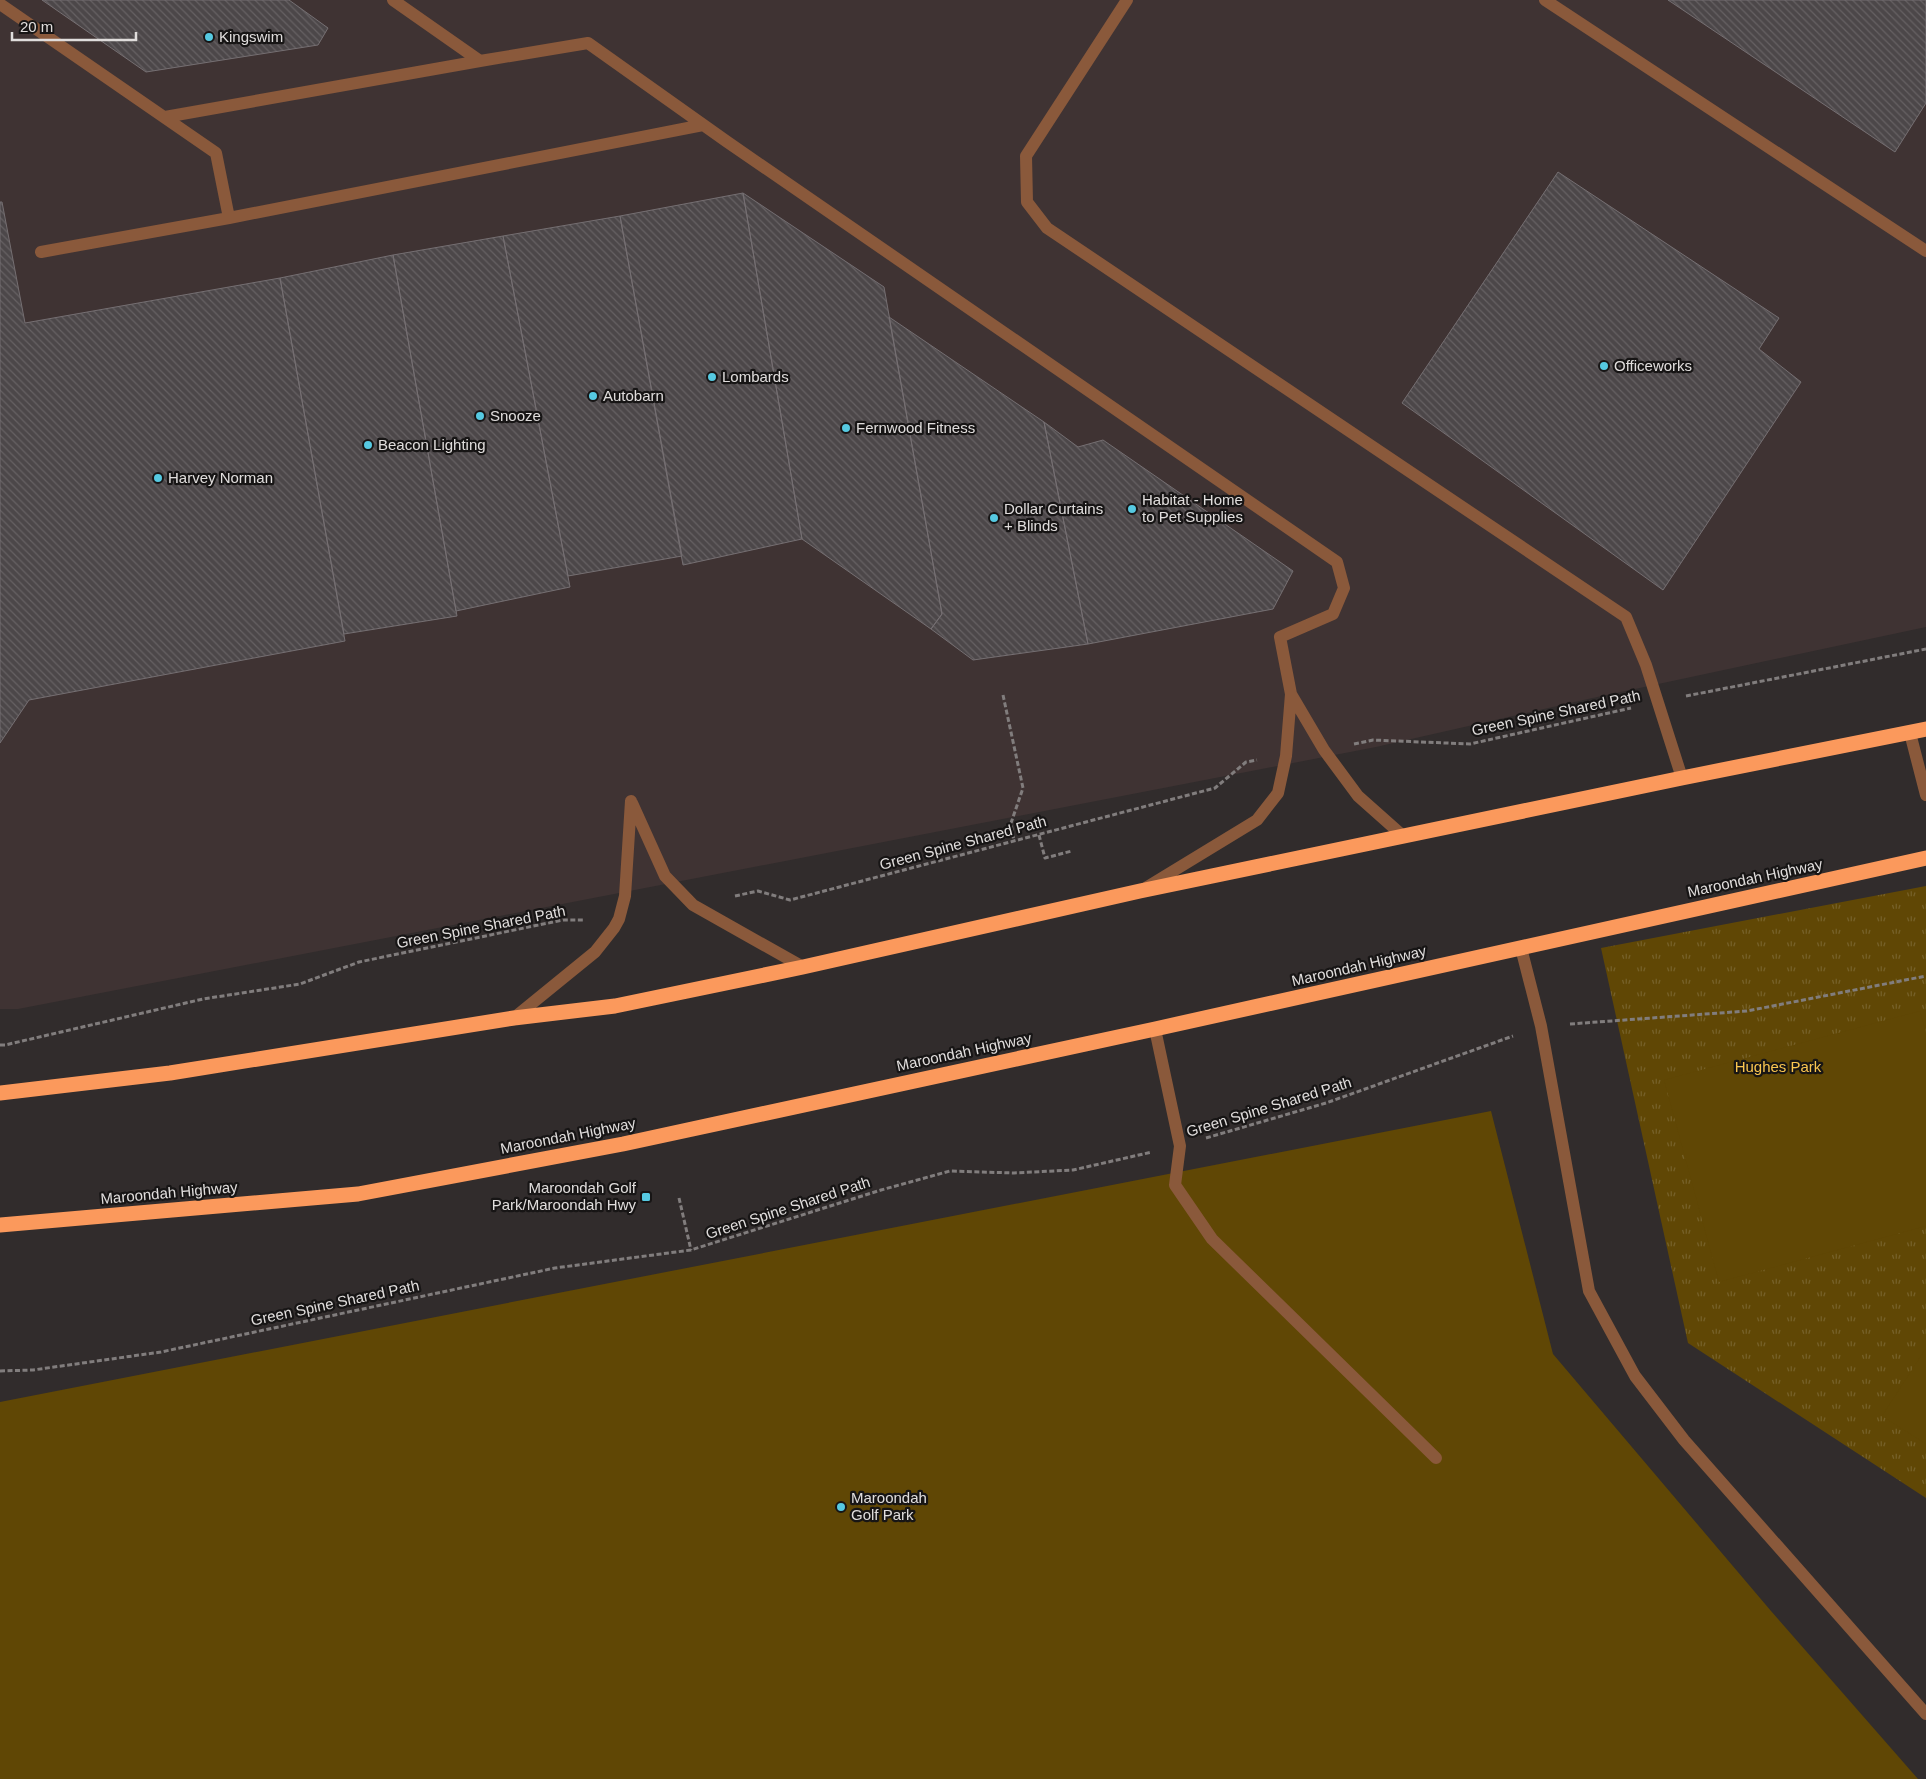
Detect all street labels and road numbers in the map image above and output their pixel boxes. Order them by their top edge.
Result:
street label: Green Spine Shared Path [1470,686,1642,739]
street label: Green Spine Shared Path [878,812,1048,873]
street label: Maroondah Highway [1686,855,1824,900]
street label: Green Spine Shared Path [395,902,567,951]
street label: Maroondah Highway [1290,942,1428,989]
street label: Maroondah Highway [895,1029,1033,1074]
street label: Green Spine Shared Path [1184,1073,1353,1140]
street label: Maroondah Highway [499,1114,638,1157]
street label: Green Spine Shared Path [704,1173,872,1242]
street label: Maroondah Highway [100,1178,239,1207]
street label: Green Spine Shared Path [249,1276,421,1329]

